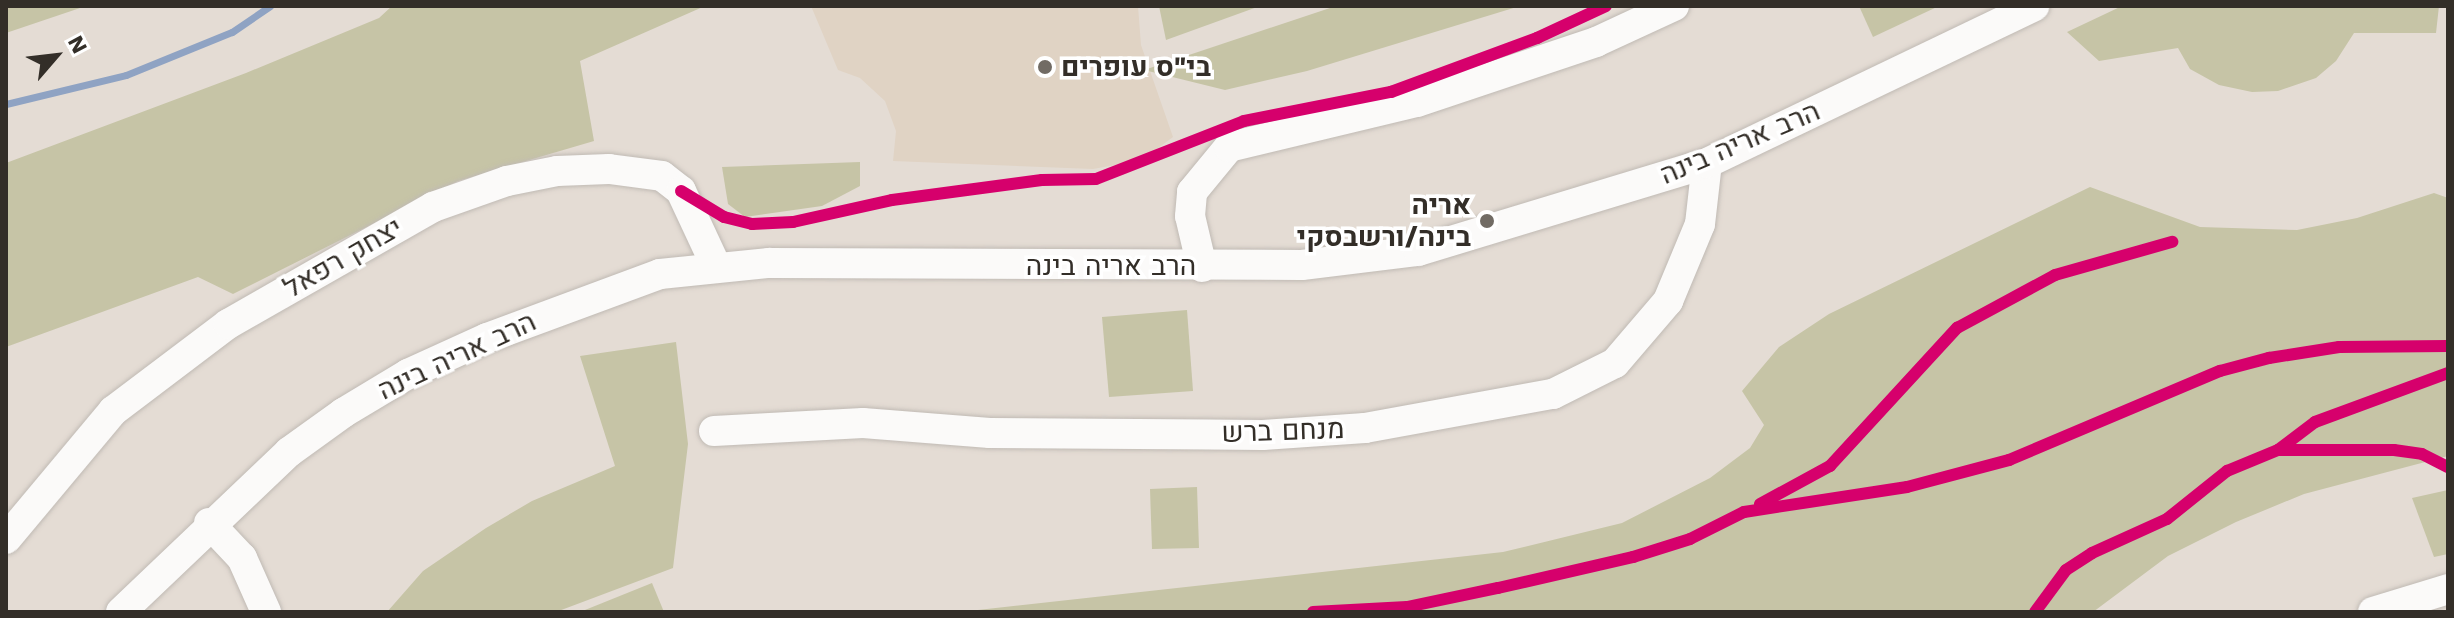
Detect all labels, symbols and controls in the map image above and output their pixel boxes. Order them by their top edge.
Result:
north arrow [16,16,96,96]
text: N [63,31,92,58]
place label: בי"ס עופרים [1061,50,1211,84]
marker: בי"ס עופרים [1036,58,1054,76]
street label: הרב אריה בינה [1655,94,1825,192]
place label: אריה בינה/ורשבסקי [1297,188,1471,254]
street label: יצחק רפאל [278,211,408,305]
marker: אריה בינה/ורשבסקי [1478,212,1496,230]
street label: הרב אריה בינה [1026,249,1196,283]
street label: הרב אריה בינה [373,305,541,407]
street label: מנחם ברש [1221,412,1345,450]

